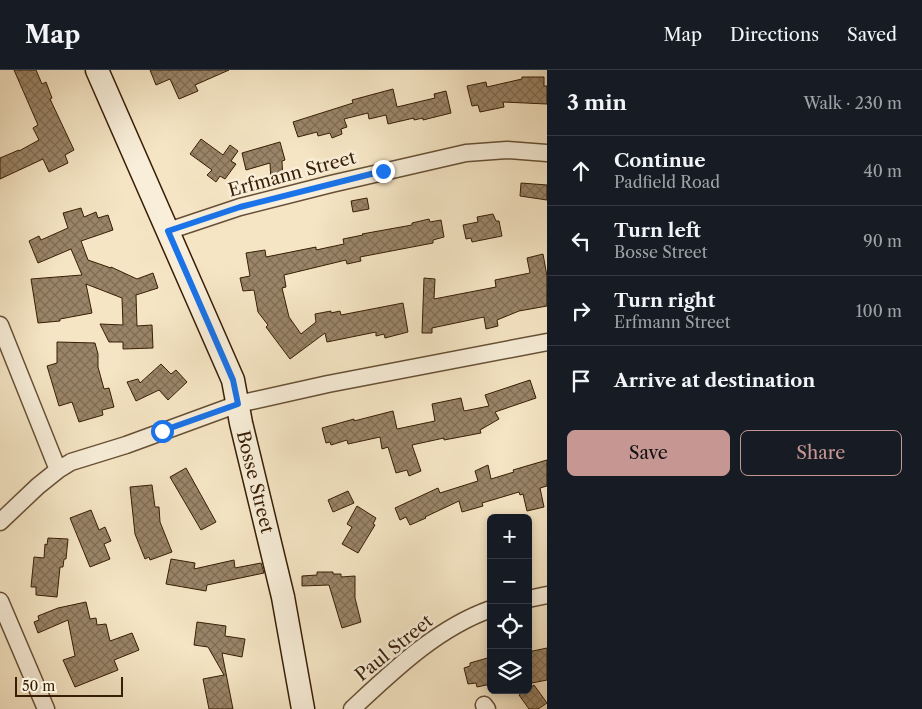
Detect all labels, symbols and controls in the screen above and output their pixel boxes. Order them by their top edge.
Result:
text: Map [25,20,80,49]
text: Map [663,24,702,46]
text: Directions [730,24,819,46]
text: Saved [847,24,897,46]
text: 3 min [567,90,627,115]
text: Walk · 230 m [803,93,902,113]
street label: Erfmann Street [226,146,359,202]
text: Continue [614,149,706,172]
icon: ahead [567,157,595,185]
route end [372,160,395,183]
text: 40 m [863,161,902,181]
text: Padfield Road [614,172,720,192]
text: Turn left [614,219,701,242]
icon: left [567,227,595,255]
text: 90 m [863,231,902,251]
text: Bosse Street [614,242,708,262]
text: Turn right [614,289,715,312]
icon: right [567,297,595,325]
text: 100 m [856,301,902,321]
text: Erfmann Street [614,312,730,332]
icon: arrive [567,367,595,395]
text: Arrive at destination [614,369,815,392]
route start [151,420,174,443]
street label: Bosse Street [232,428,279,536]
button: Save [567,430,730,476]
button: Share [740,430,902,476]
map controls [487,514,532,694]
button: + [487,514,532,559]
button: − [487,559,532,604]
button: locate [487,604,532,649]
street label: Paul Street [351,610,438,686]
button: layers [487,649,532,694]
scale bar [15,674,122,697]
text: 50 m [22,677,55,695]

